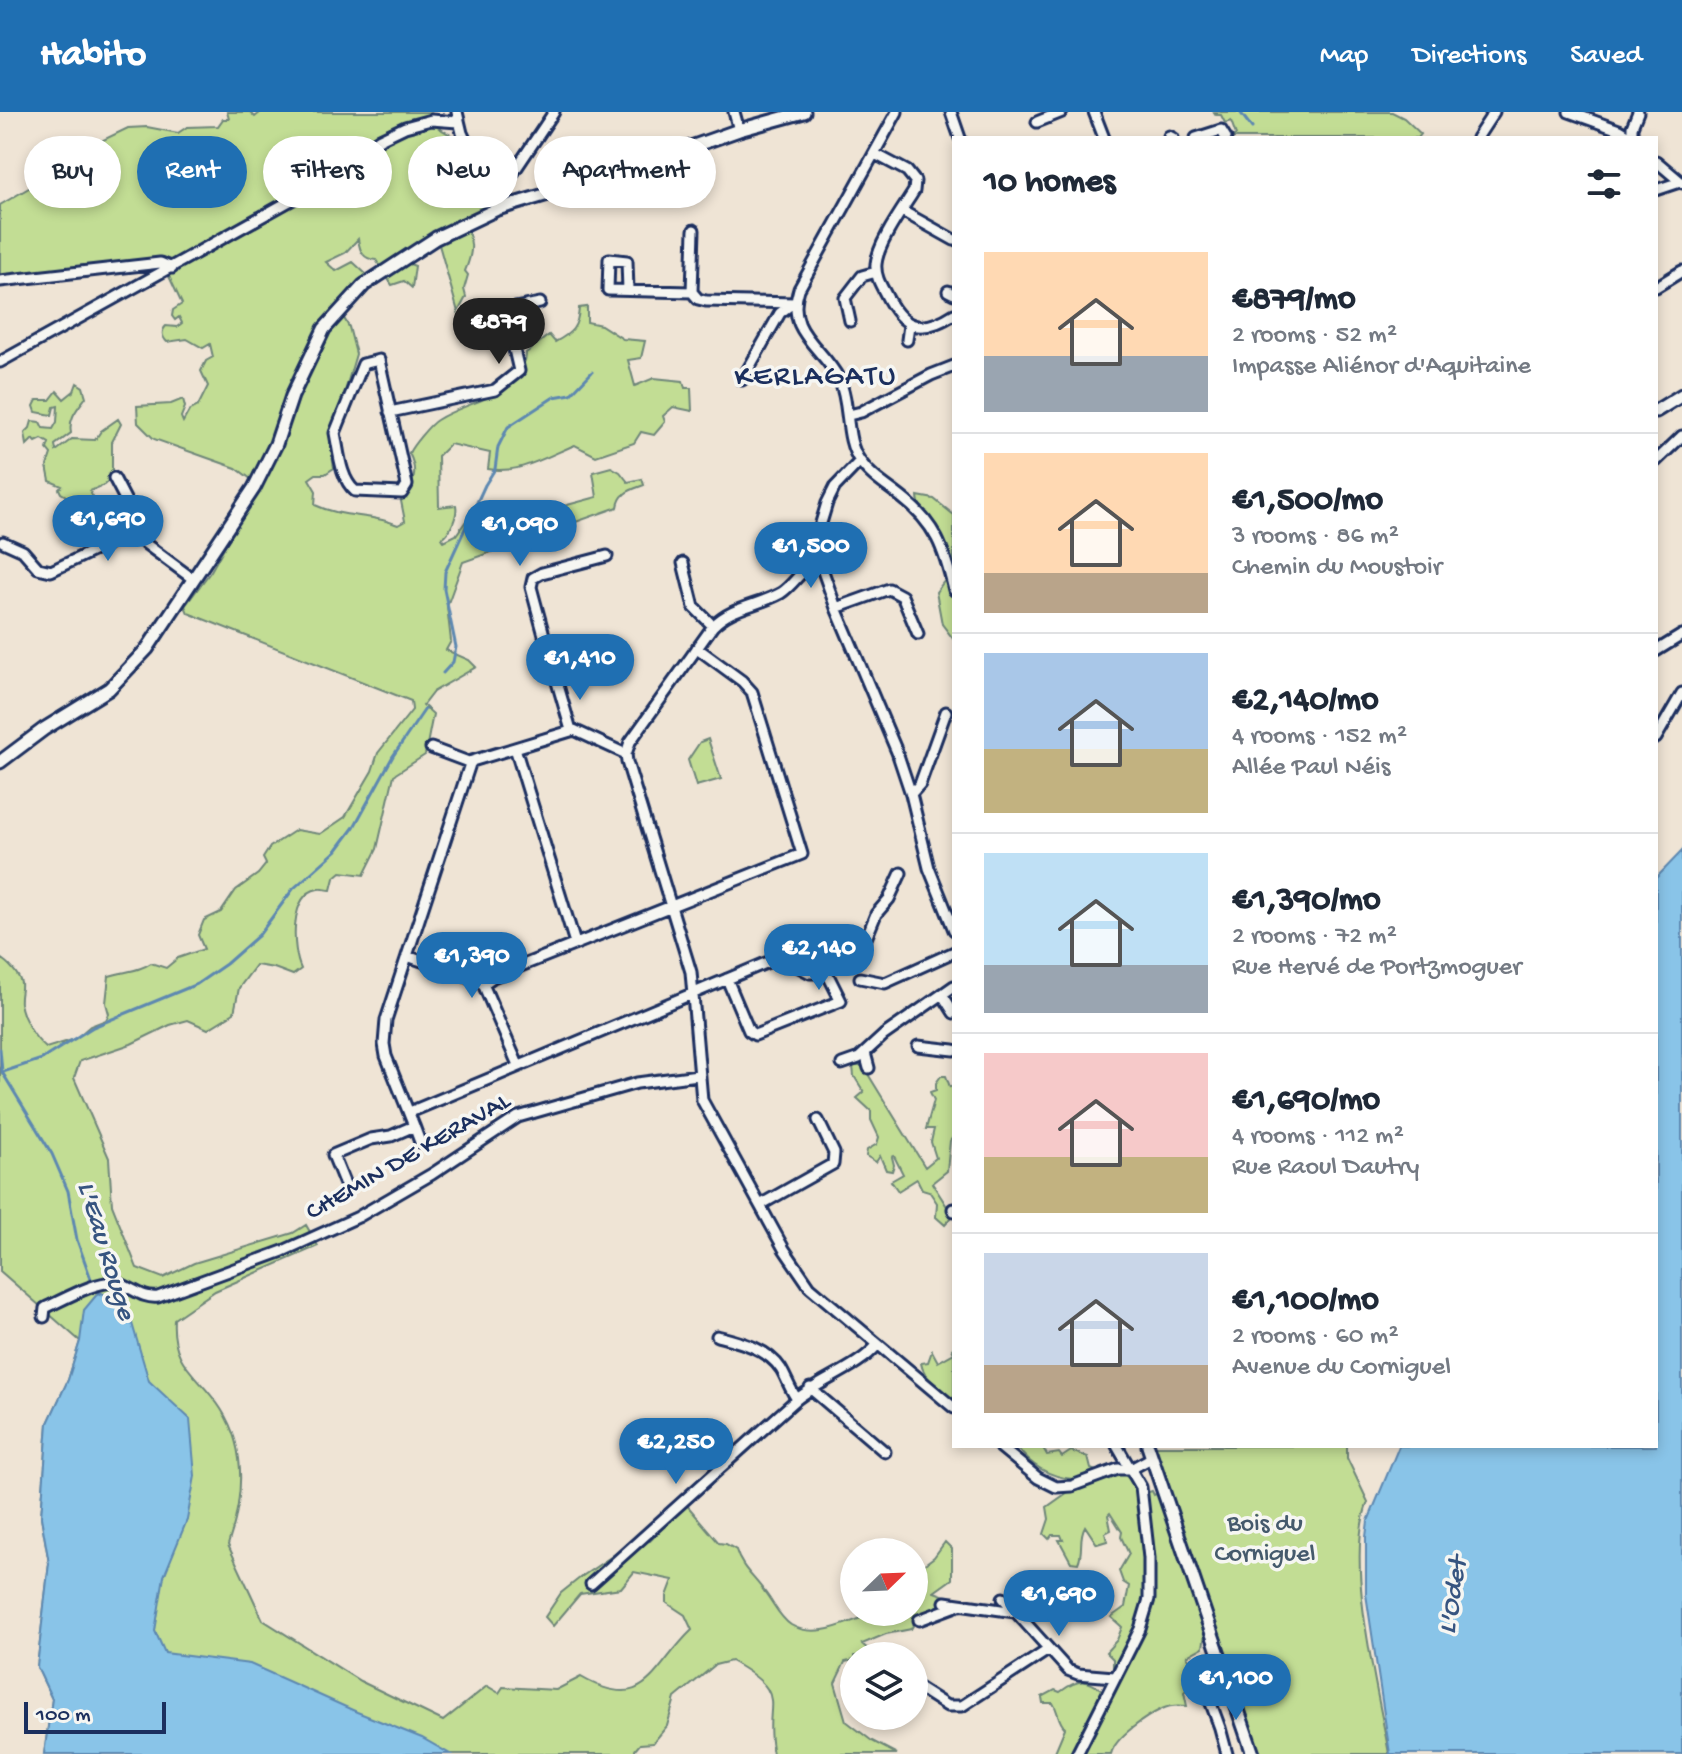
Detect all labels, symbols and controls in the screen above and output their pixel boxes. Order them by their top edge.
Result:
text: Habito [40,34,146,78]
text: Map [1320,40,1368,73]
text: Directions [1412,40,1526,73]
text: Saved [1570,40,1642,73]
chip: Buy [24,136,121,208]
chip: Rent [137,136,247,208]
chip: Filters [263,136,392,208]
chip: New [408,136,518,208]
chip: Apartment [534,136,716,208]
icon: filters [1582,162,1626,206]
text: 10 homes [984,164,1115,204]
text: €879/mo [1232,281,1356,321]
icon: home [1048,284,1144,380]
pin: €879 [452,298,546,366]
text: €879 [471,308,527,339]
text: 2 rooms · 52 m² [1232,321,1397,352]
text: Impasse Aliénor d'Aquitaine [1232,352,1531,383]
district label: KERLAGATU [734,361,898,396]
text: €1,500/mo [1232,482,1383,522]
icon: home [1048,485,1144,581]
pin: €1,690 [43,495,173,563]
pin: €1,090 [455,500,585,568]
text: €1,690 [70,505,146,536]
text: €1,090 [482,510,558,541]
pin: €1,500 [746,522,876,590]
text: 3 rooms · 86 m² [1232,522,1399,553]
text: €1,500 [772,532,850,563]
text: Chemin du Moustoir [1232,553,1442,584]
pin: €1,410 [515,634,645,702]
text: €1,410 [544,644,616,675]
text: €2,140/mo [1232,682,1379,722]
icon: home [1048,685,1144,781]
text: 4 rooms · 152 m² [1232,722,1407,753]
text: Allée Paul Néis [1232,753,1390,784]
text: €1,390/mo [1232,882,1381,922]
icon: home [1048,885,1144,981]
text: 2 rooms · 72 m² [1232,922,1397,953]
pin: €2,140 [754,924,884,992]
pin: €1,390 [407,932,537,1000]
text: €2,140 [782,934,856,965]
text: €1,390 [434,942,510,973]
text: Rue Hervé de Portzmoguer [1232,953,1521,984]
text: €1,690/mo [1232,1082,1380,1122]
icon: home [1048,1085,1144,1181]
street label: CHEMIN DE KERAVAL [301,1086,518,1229]
text: 4 rooms · 112 m² [1232,1122,1404,1153]
text: Rue Raoul Dautry [1232,1153,1419,1184]
water label: L'Eau Rouge [68,1178,142,1326]
text: €1,100/mo [1232,1282,1379,1322]
icon: home [1048,1285,1144,1381]
text: 2 rooms · 60 m² [1232,1322,1398,1353]
text: Avenue du Corniguel [1232,1353,1451,1384]
pin: €2,250 [611,1418,741,1486]
text: €2,250 [637,1428,715,1459]
park label: Bois du Corniguel [1215,1510,1315,1571]
north arrow [840,1538,928,1626]
map controls [840,1538,928,1730]
water label: L'Odet [1432,1551,1477,1636]
pin: €1,690 [994,1570,1124,1638]
text: €1,690 [1021,1580,1097,1611]
button: layers [840,1642,928,1730]
pin: €1,100 [1171,1654,1301,1722]
text: €1,100 [1199,1664,1273,1695]
scale bar [24,1698,166,1734]
text: 100 m [36,1703,91,1729]

